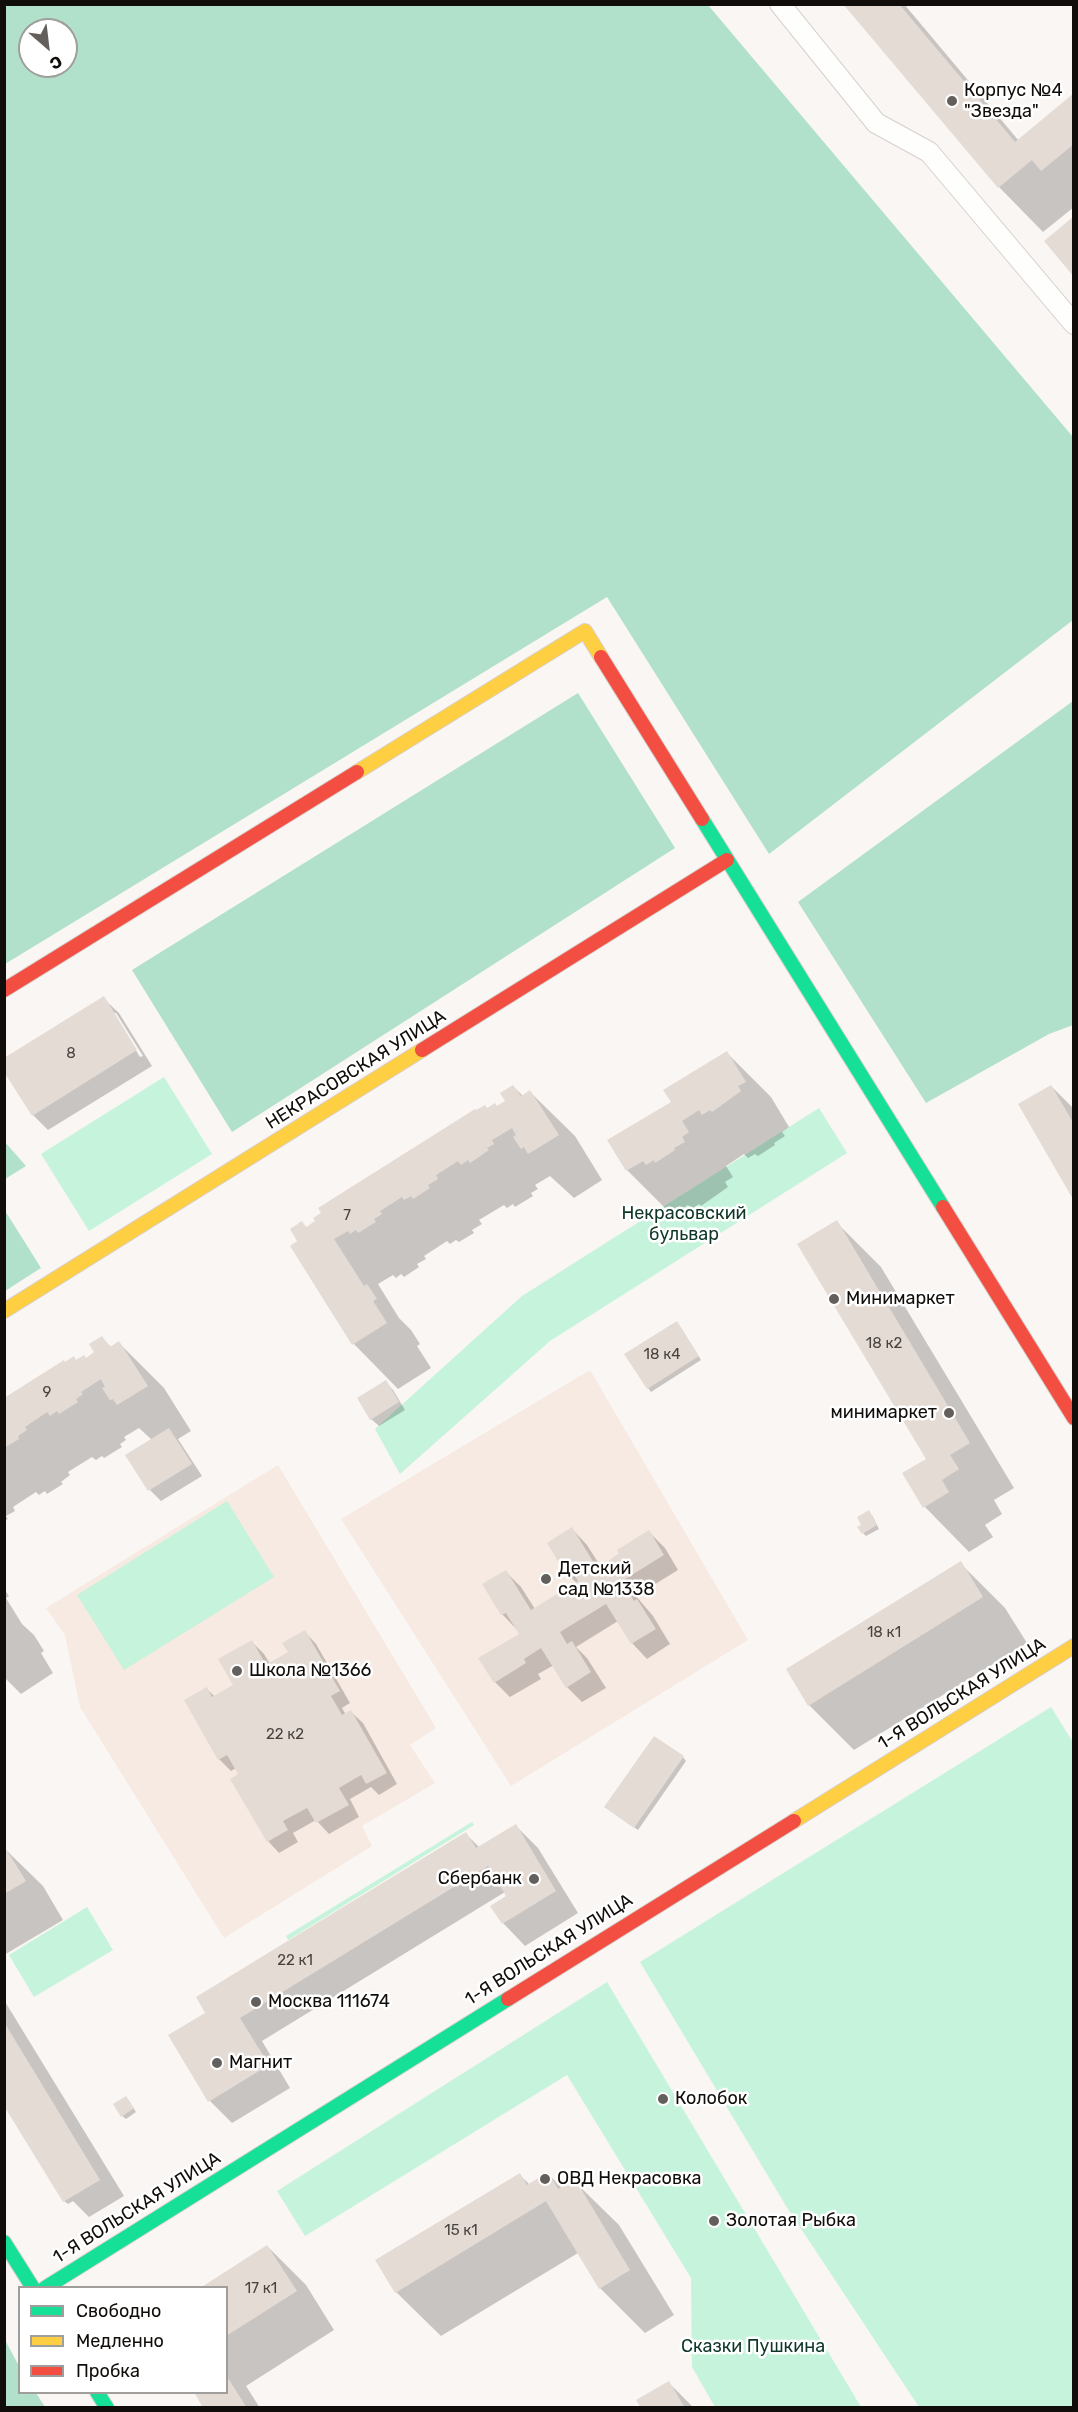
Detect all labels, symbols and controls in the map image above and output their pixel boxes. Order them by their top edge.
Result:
north arrow [18,18,78,78]
text: С [46,52,65,74]
place label: Корпус №4 "Звезда" [964,80,1063,122]
marker: Корпус №4 "Звезда" [945,94,959,108]
street label: НЕКРАСОВСКАЯ УЛИЦА [262,1006,450,1134]
house number: 8 [66,1045,76,1063]
park label: Некрасовский бульвар [621,1203,747,1246]
house number: 7 [343,1207,351,1225]
place label: Минимаркет [846,1288,955,1310]
marker: Минимаркет [827,1292,841,1306]
house number: 18 к2 [866,1335,902,1353]
house number: 18 к4 [644,1346,680,1364]
house number: 9 [43,1384,51,1402]
place label: минимаркет [830,1402,937,1424]
marker: минимаркет [942,1406,956,1420]
place label: Детский сад №1338 [558,1558,655,1600]
marker: Детский сад №1338 [539,1572,553,1586]
house number: 18 к1 [867,1624,901,1642]
street label: 1-Я ВОЛЬСКАЯ УЛИЦА [874,1634,1050,1754]
place label: Школа №1366 [249,1660,371,1682]
marker: Школа №1366 [230,1664,244,1678]
house number: 22 к2 [266,1726,304,1744]
place label: Сбербанк [438,1868,522,1890]
marker: Сбербанк [527,1872,541,1886]
street label: 1-Я ВОЛЬСКАЯ УЛИЦА [461,1890,637,2010]
house number: 22 к1 [277,1952,313,1970]
place label: Москва 111674 [268,1991,390,2013]
marker: Москва 111674 [249,1995,263,2009]
place label: Магнит [229,2052,292,2074]
marker: Магнит [210,2056,224,2070]
place label: Колобок [675,2088,747,2110]
marker: Колобок [656,2092,670,2106]
street label: 1-Я ВОЛЬСКАЯ УЛИЦА [49,2148,225,2268]
place label: ОВД Некрасовка [557,2168,702,2190]
marker: ОВД Некрасовка [538,2172,552,2186]
place label: Золотая Рыбка [726,2210,856,2232]
marker: Золотая Рыбка [707,2214,721,2228]
house number: 15 к1 [444,2222,478,2240]
house number: 17 к1 [245,2280,277,2298]
legend [18,2286,228,2394]
text: Свободно [76,2300,161,2322]
text: Медленно [76,2330,164,2352]
park label: Сказки Пушкина [681,2336,825,2358]
text: Пробка [76,2360,140,2382]

